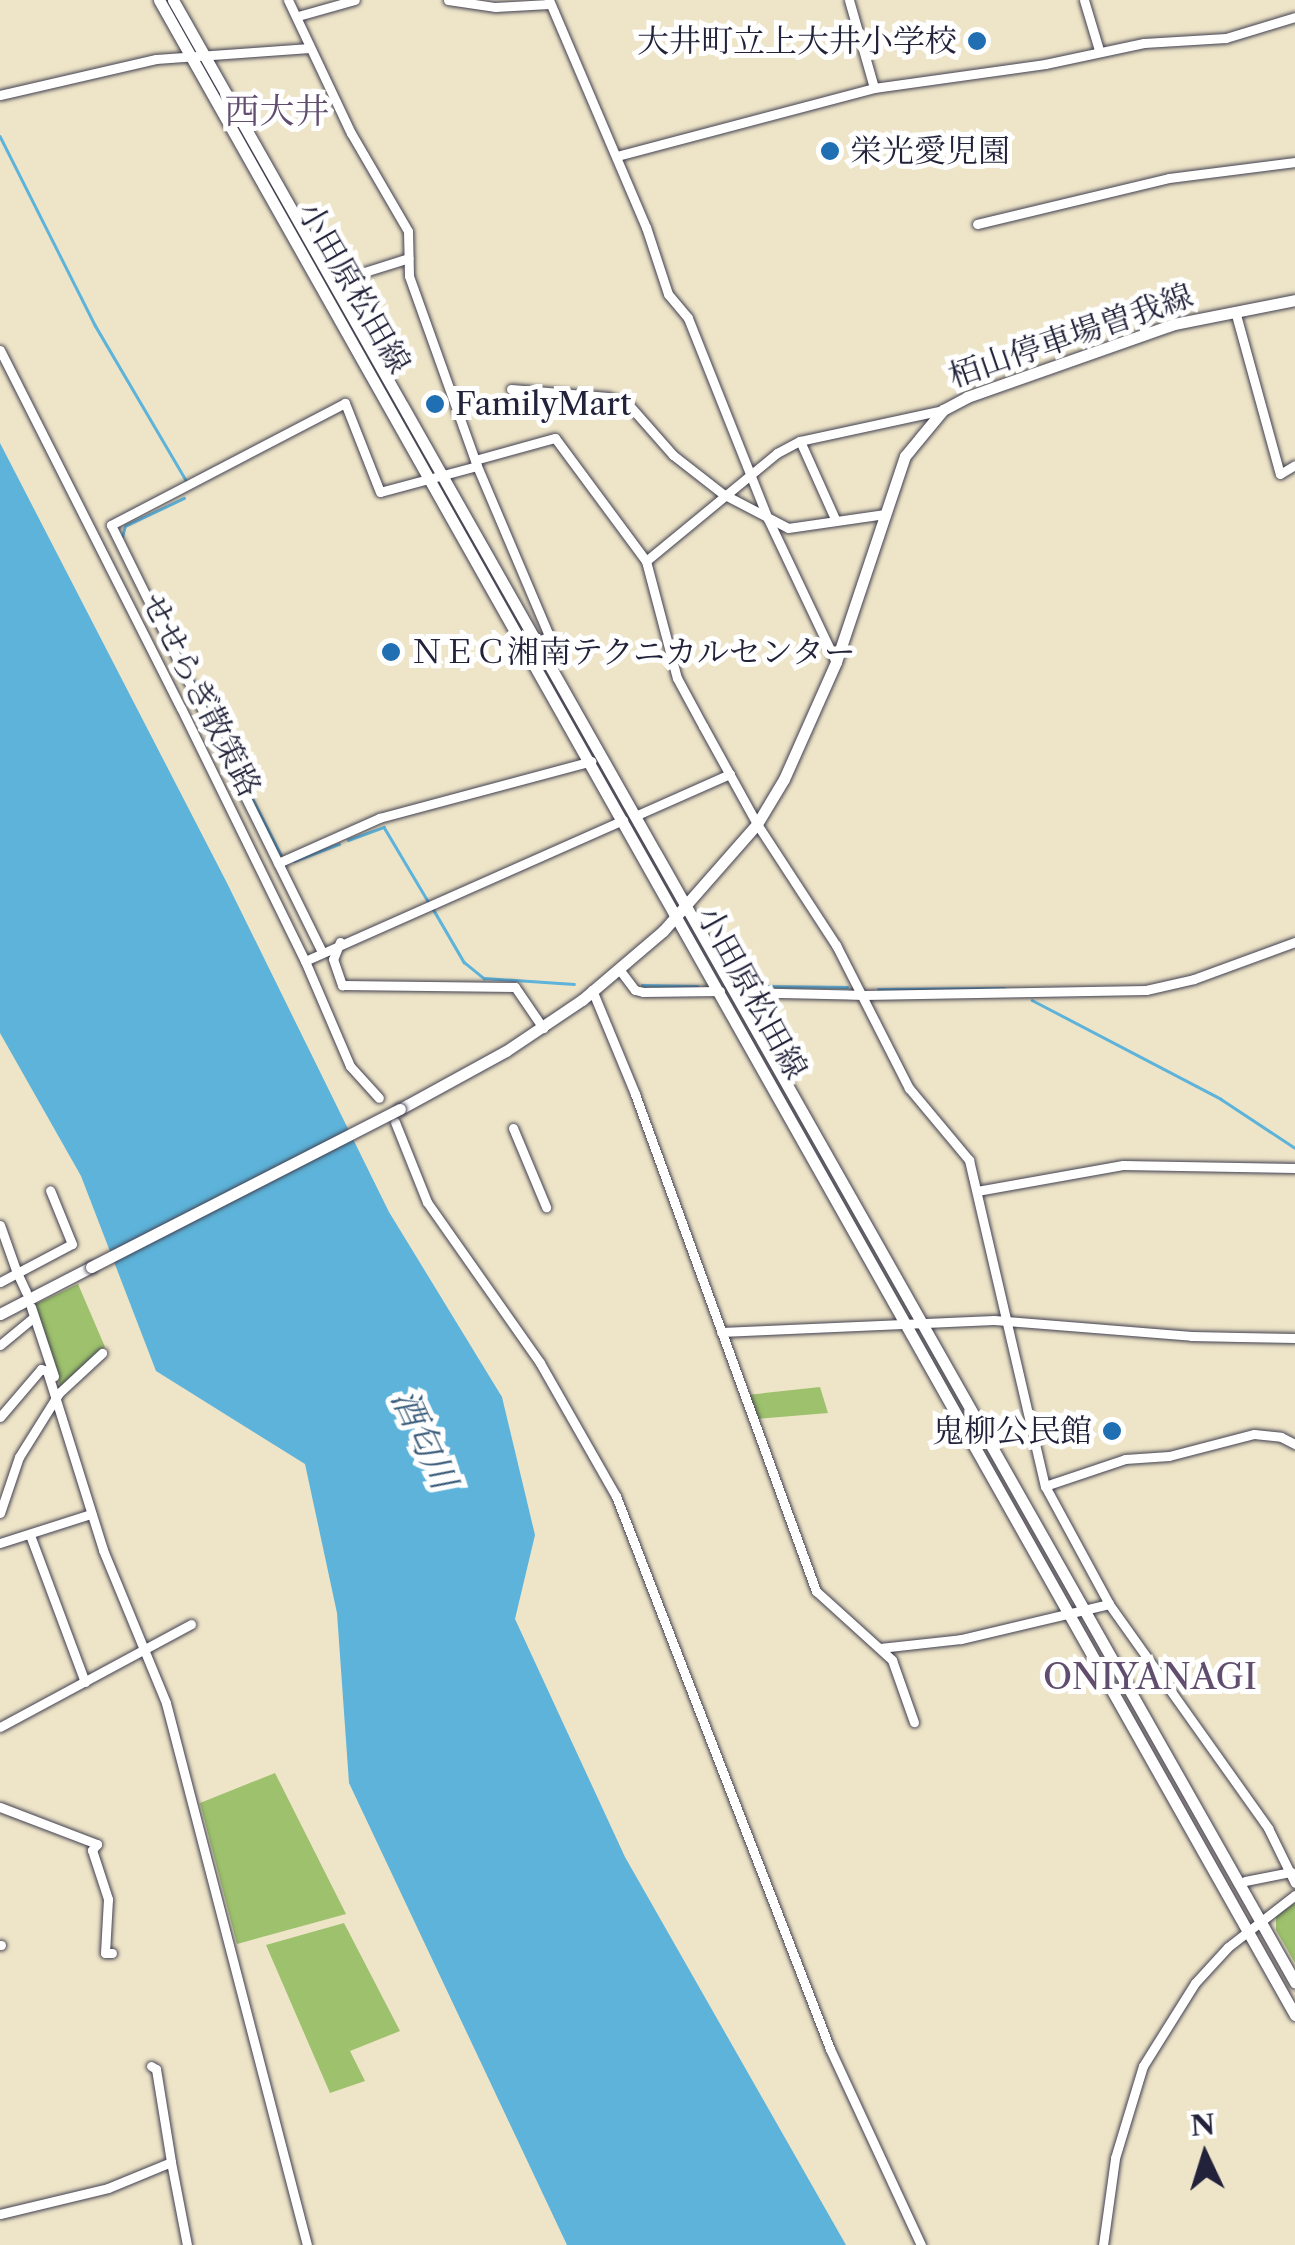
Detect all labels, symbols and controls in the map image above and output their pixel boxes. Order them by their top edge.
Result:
place label: 大井町立上大井小学校 [637,22,957,60]
marker: 大井町立上大井小学校 [966,30,988,52]
district label: 西大井 [225,90,329,132]
place label: 栄光愛児園 [850,132,1010,170]
marker: 栄光愛児園 [819,140,841,162]
street label: 小田原松田線 [289,195,419,381]
street label: 栢山停車場曽我線 [944,276,1198,396]
place label: FamilyMart [455,385,631,423]
marker: FamilyMart [424,393,446,415]
street label: せせらぎ散策路 [133,586,269,804]
place label: ＮＥＣ湘南テクニカルセンター [411,633,859,671]
marker: ＮＥＣ湘南テクニカルセンター [380,641,402,663]
street label: 小田原松田線 [689,900,815,1086]
water label: 酒匂川 [383,1383,465,1495]
place label: 鬼柳公民館 [932,1412,1092,1450]
marker: 鬼柳公民館 [1101,1420,1123,1442]
district label: ONIYANAGI [1032,1656,1268,1698]
north arrow [1155,2105,1255,2205]
text: N [1190,2107,1216,2143]

